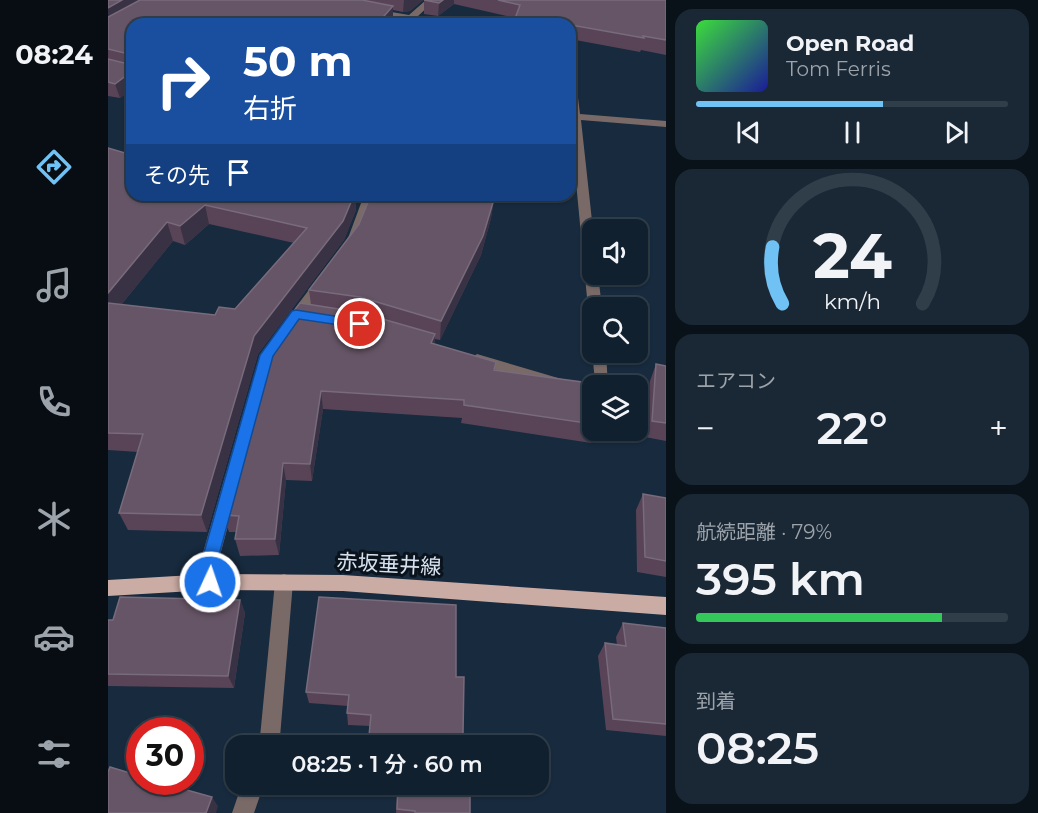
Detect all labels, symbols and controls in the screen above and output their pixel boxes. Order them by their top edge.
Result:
text: Open Road [786,30,914,57]
text: 50 m [243,35,352,87]
text: 08:24 [15,38,93,71]
icon: right [144,42,222,120]
text: Tom Ferris [786,57,891,81]
text: 右折 [243,92,297,125]
icon: previous [732,116,765,149]
icon: pause [836,116,869,149]
icon: next [940,116,973,149]
icon: directions [33,146,75,188]
icon: arrive [222,156,255,189]
text: その先 [144,162,210,189]
text: 24 [812,218,892,294]
map controls [582,219,648,441]
button: sound [582,219,648,285]
icon: music [33,264,75,306]
text: km/h [823,288,881,314]
button: search [582,297,648,363]
pin [334,298,385,349]
icon: arrive [343,307,376,340]
text: エアコン [696,369,776,393]
button: layers [582,375,648,441]
icon: phone [33,381,75,423]
text: 22° [816,400,888,455]
text: − [696,408,715,448]
text: + [989,408,1008,448]
icon: climate [33,498,75,540]
text: 航続距離 · 79% [696,520,832,544]
street label: 赤坂垂井線 [336,549,442,579]
position arrow [178,550,242,614]
text: 395 km [696,551,865,606]
icon: car [33,616,75,658]
text: 到着 [696,689,736,713]
speed limit sign: 30 [126,717,204,795]
text: 08:25 [696,720,819,775]
icon: filters [33,733,75,775]
text: 08:25 · 1 分 · 60 m [291,751,483,778]

